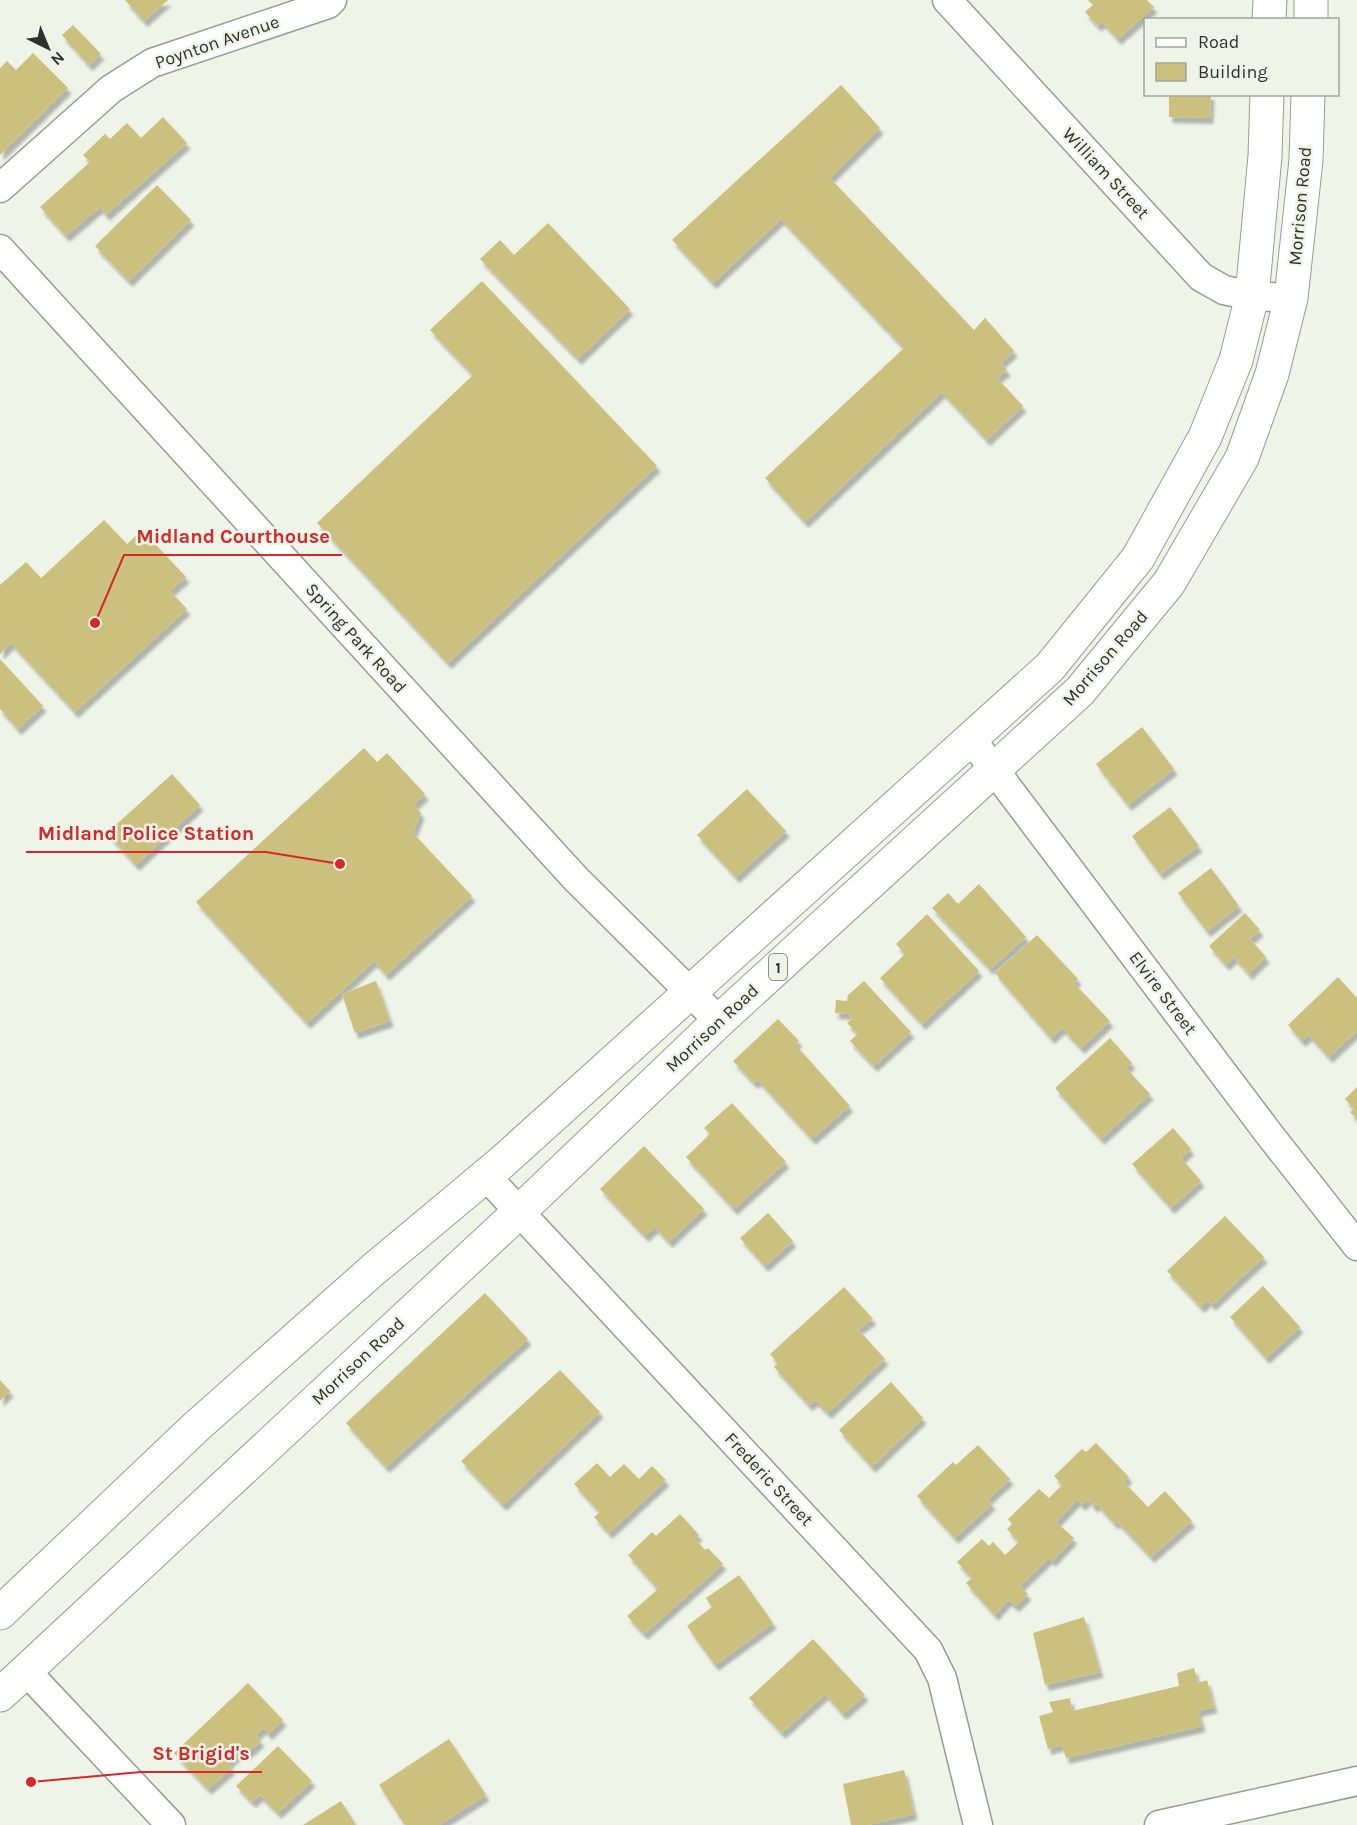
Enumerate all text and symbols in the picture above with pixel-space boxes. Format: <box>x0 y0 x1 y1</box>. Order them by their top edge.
street label: Poynton Avenue <box>152 10 282 74</box>
north arrow <box>18 18 78 78</box>
legend <box>1144 18 1339 96</box>
text: Road <box>1198 31 1239 53</box>
text: N <box>47 48 69 69</box>
text: Building <box>1198 61 1268 83</box>
street label: William Street <box>1058 123 1154 224</box>
street label: Morrison Road <box>1284 146 1316 266</box>
callout: Midland Courthouse <box>124 517 342 555</box>
text: Midland Courthouse <box>136 525 330 548</box>
street label: Spring Park Road <box>301 578 411 698</box>
street label: Morrison Road <box>1058 606 1152 710</box>
callout: Midland Police Station <box>26 814 266 852</box>
text: Midland Police Station <box>38 822 254 845</box>
street label: Elvire Street <box>1124 947 1202 1039</box>
road number: 1 <box>769 954 787 980</box>
street label: Morrison Road <box>661 979 763 1077</box>
street label: Morrison Road <box>307 1312 409 1410</box>
street label: Frederic Street <box>720 1428 818 1531</box>
callout: St Brigid's <box>141 1734 262 1772</box>
text: St Brigid's <box>152 1742 250 1765</box>

